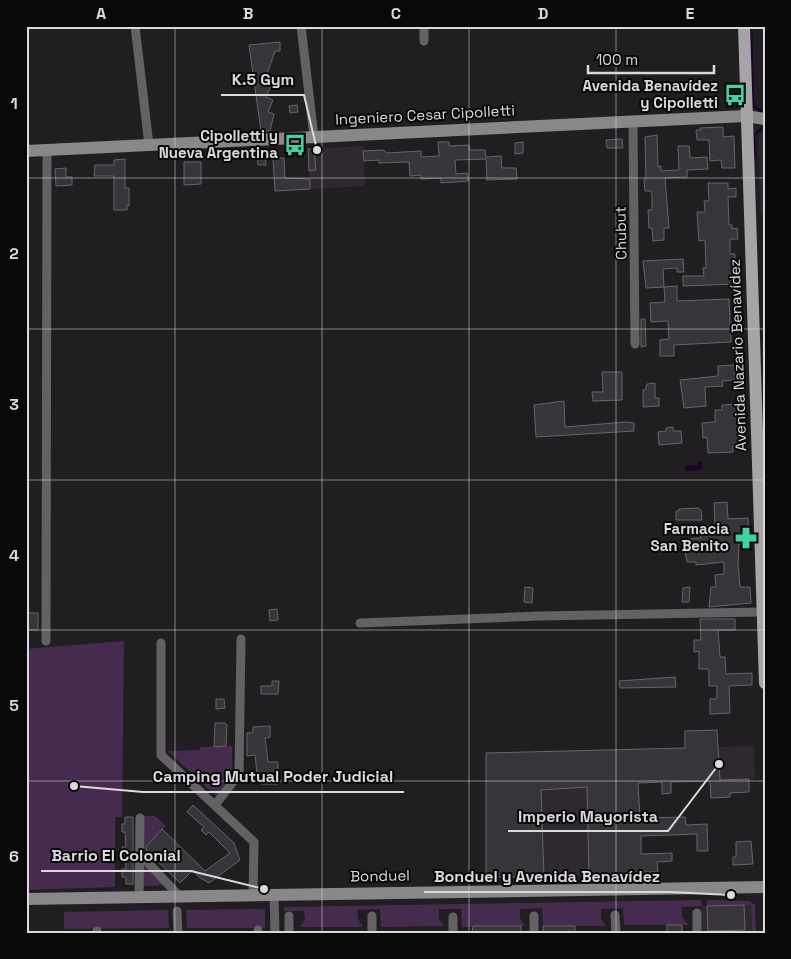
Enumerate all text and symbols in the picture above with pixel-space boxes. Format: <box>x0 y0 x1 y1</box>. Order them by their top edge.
text: A <box>96 3 106 24</box>
text: B <box>243 3 253 24</box>
text: C <box>391 3 401 24</box>
text: D <box>538 3 548 24</box>
text: E <box>686 3 695 24</box>
scale bar <box>588 42 715 74</box>
text: 100 m <box>596 50 638 69</box>
callout: K.5 Gym <box>221 64 304 95</box>
text: K.5 Gym <box>232 69 294 90</box>
place label: Avenida Benavídez y Cipolletti <box>583 76 718 112</box>
bus stop icon: Avenida Benavídez y Cipolletti <box>722 82 748 108</box>
text: 1 <box>10 93 18 114</box>
street label: Ingeniero Cesar Cipolletti <box>335 100 515 129</box>
place label: Cipolletti y Nueva Argentina <box>159 126 278 162</box>
bus stop icon: Cipolletti y Nueva Argentina <box>282 132 308 158</box>
street label: Chubut <box>611 206 630 260</box>
text: 2 <box>9 243 19 264</box>
street label: Avenida Nazario Benavídez <box>725 259 750 451</box>
text: 3 <box>9 394 19 415</box>
place label: Farmacia San Benito <box>651 519 729 555</box>
pharmacy icon: Farmacia San Benito <box>733 525 759 551</box>
text: 4 <box>9 545 19 566</box>
text: 5 <box>9 695 19 716</box>
callout: Camping Mutual Poder Judicial <box>143 761 404 792</box>
text: Camping Mutual Poder Judicial <box>153 766 393 787</box>
callout: Imperio Mayorista <box>508 800 668 831</box>
text: Imperio Mayorista <box>518 806 658 827</box>
callout: Barrio El Colonial <box>41 840 191 871</box>
text: Barrio El Colonial <box>51 845 181 866</box>
text: 6 <box>9 846 19 867</box>
callout: Bonduel y Avenida Benavídez <box>424 861 670 892</box>
street label: Bonduel <box>350 865 410 886</box>
text: Bonduel y Avenida Benavídez <box>434 866 660 887</box>

